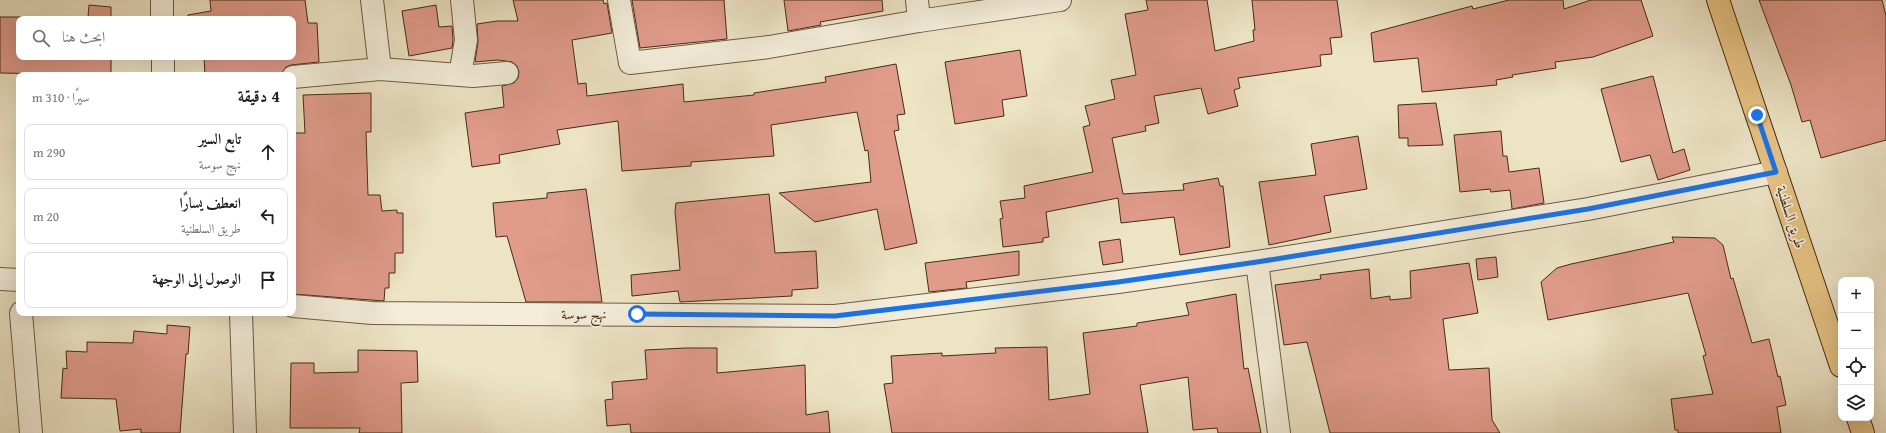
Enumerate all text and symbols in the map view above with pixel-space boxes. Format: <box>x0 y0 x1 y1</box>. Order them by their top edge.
search box <box>16 16 296 60</box>
text: ابحث هنا <box>62 26 105 47</box>
icon: search <box>30 27 52 49</box>
text: 4 دقيقة <box>238 83 280 108</box>
text: سيرًا · 310 m <box>32 88 90 107</box>
route end <box>1748 106 1766 124</box>
text: تابع السير <box>199 128 241 149</box>
icon: ahead <box>257 141 279 163</box>
text: 290 m <box>33 143 65 162</box>
text: نهج سوسة <box>199 155 241 174</box>
street label: طريق السلطنية <box>1771 183 1811 251</box>
text: انعطف يسارًا <box>179 192 241 213</box>
icon: left <box>257 205 279 227</box>
text: 20 m <box>33 207 59 226</box>
text: طريق السلطنية <box>181 219 241 238</box>
text: الوصول إلى الوجهة <box>152 268 241 289</box>
icon: arrive <box>257 269 279 291</box>
map controls <box>1838 277 1874 421</box>
button: + <box>1838 277 1874 313</box>
street label: نهج سوسة <box>561 304 607 327</box>
route start <box>628 305 646 323</box>
button: − <box>1838 313 1874 349</box>
button: locate <box>1838 349 1874 385</box>
button: layers <box>1838 385 1874 421</box>

